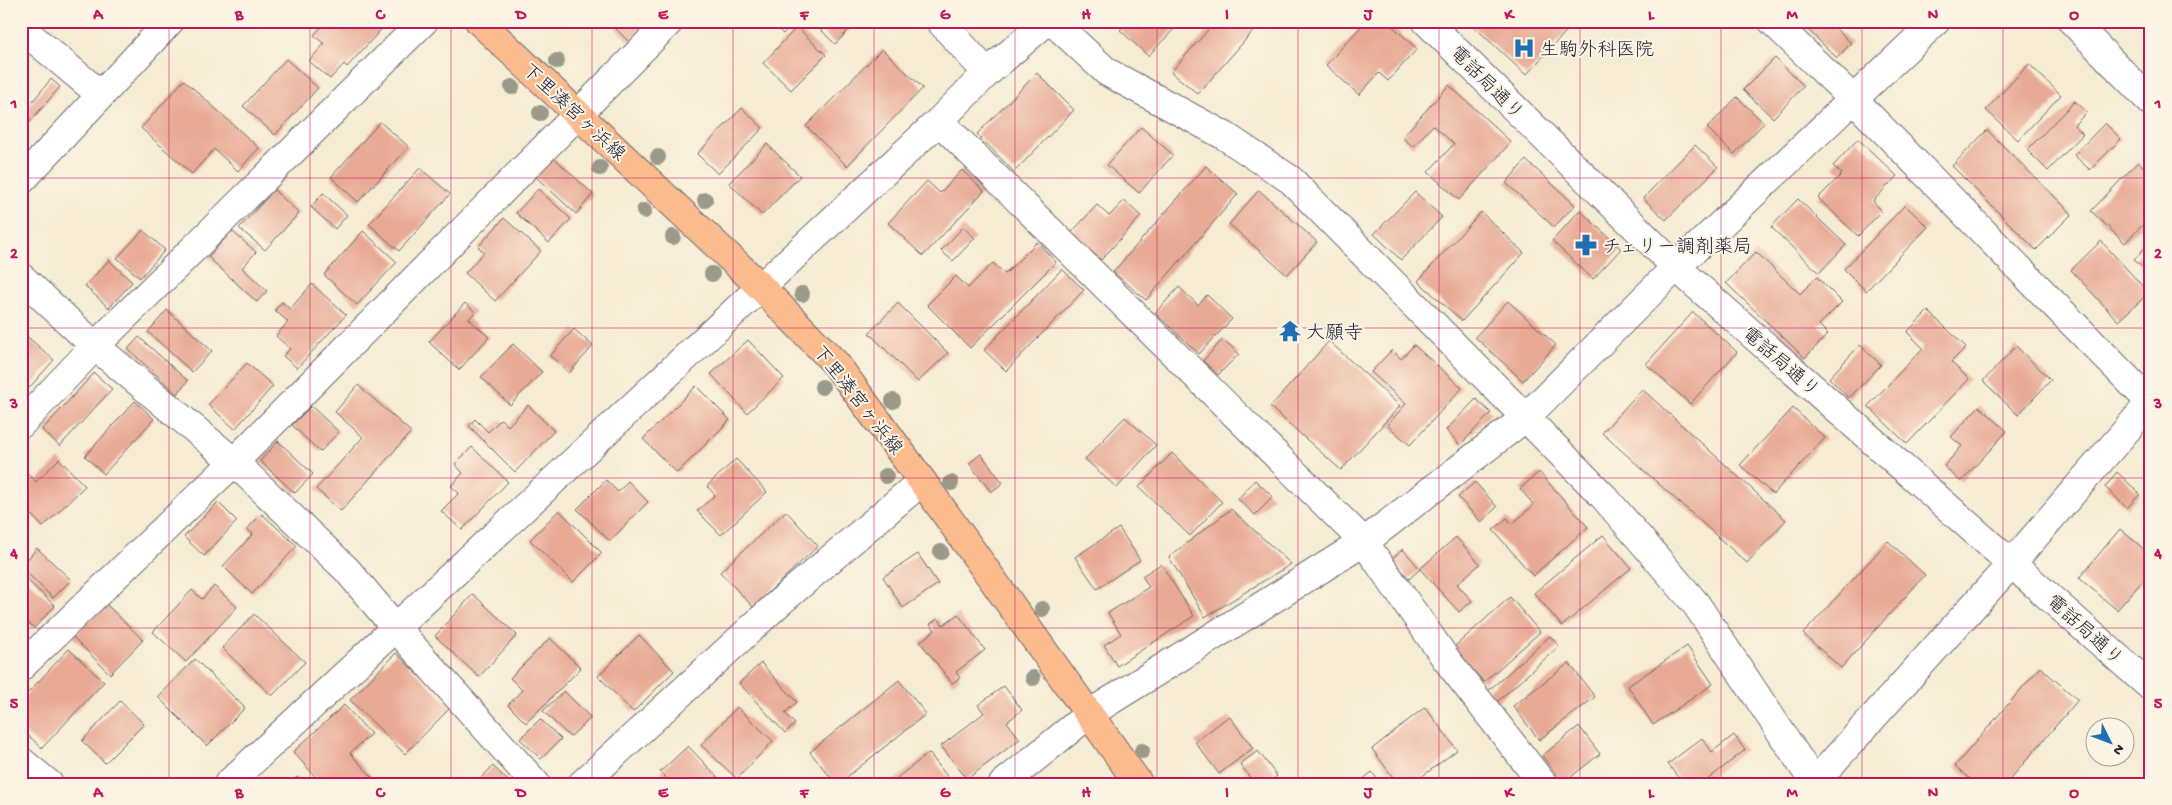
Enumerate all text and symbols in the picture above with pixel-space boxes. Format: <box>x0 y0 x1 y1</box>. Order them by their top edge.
text: A <box>92 7 104 26</box>
text: B <box>234 7 244 26</box>
text: C <box>375 7 386 26</box>
text: D <box>514 7 527 26</box>
text: E <box>658 7 669 26</box>
text: F <box>799 7 810 26</box>
text: G <box>940 7 951 26</box>
text: H <box>1081 7 1091 26</box>
text: I <box>1225 7 1229 26</box>
text: J <box>1363 7 1374 26</box>
text: K <box>1504 7 1516 26</box>
text: L <box>1648 7 1655 26</box>
text: M <box>1786 7 1798 26</box>
text: N <box>1928 7 1939 26</box>
text: O <box>2069 7 2079 26</box>
hospital icon: 生駒外科医院 <box>1511 35 1537 61</box>
place label: 生駒外科医院 <box>1540 39 1654 63</box>
street label: 電話局通り <box>1444 43 1527 126</box>
street label: 下里湊宮ヶ浜線 <box>516 59 630 167</box>
text: 1 <box>10 96 17 115</box>
text: 1 <box>2154 96 2161 115</box>
pharmacy icon: チェリー調剤薬局 <box>1573 232 1599 258</box>
place label: チェリー調剤薬局 <box>1602 236 1752 260</box>
text: 2 <box>10 246 18 265</box>
text: 2 <box>2154 246 2162 265</box>
temple icon: 大願寺 <box>1277 318 1303 344</box>
place label: 大願寺 <box>1306 322 1363 346</box>
street label: 電話局通り <box>1736 324 1823 403</box>
street label: 下里湊宮ヶ浜線 <box>806 341 907 461</box>
text: 3 <box>9 396 18 415</box>
text: 3 <box>2153 396 2162 415</box>
text: 4 <box>9 546 18 565</box>
text: 4 <box>2153 546 2162 565</box>
street label: 電話局通り <box>2041 591 2127 672</box>
text: 5 <box>10 696 19 715</box>
text: 5 <box>2154 696 2163 715</box>
north arrow <box>2084 718 2134 768</box>
text: N <box>2108 740 2127 758</box>
text: A <box>92 785 104 804</box>
text: B <box>234 785 244 804</box>
text: C <box>375 785 386 804</box>
text: D <box>514 785 527 804</box>
text: E <box>658 785 669 804</box>
text: F <box>799 785 810 804</box>
text: G <box>940 785 951 804</box>
text: H <box>1081 785 1091 804</box>
text: I <box>1225 785 1229 804</box>
text: J <box>1363 785 1374 804</box>
text: K <box>1504 785 1516 804</box>
text: L <box>1648 785 1655 804</box>
text: M <box>1786 785 1798 804</box>
text: N <box>1928 785 1939 804</box>
text: O <box>2069 785 2079 804</box>

